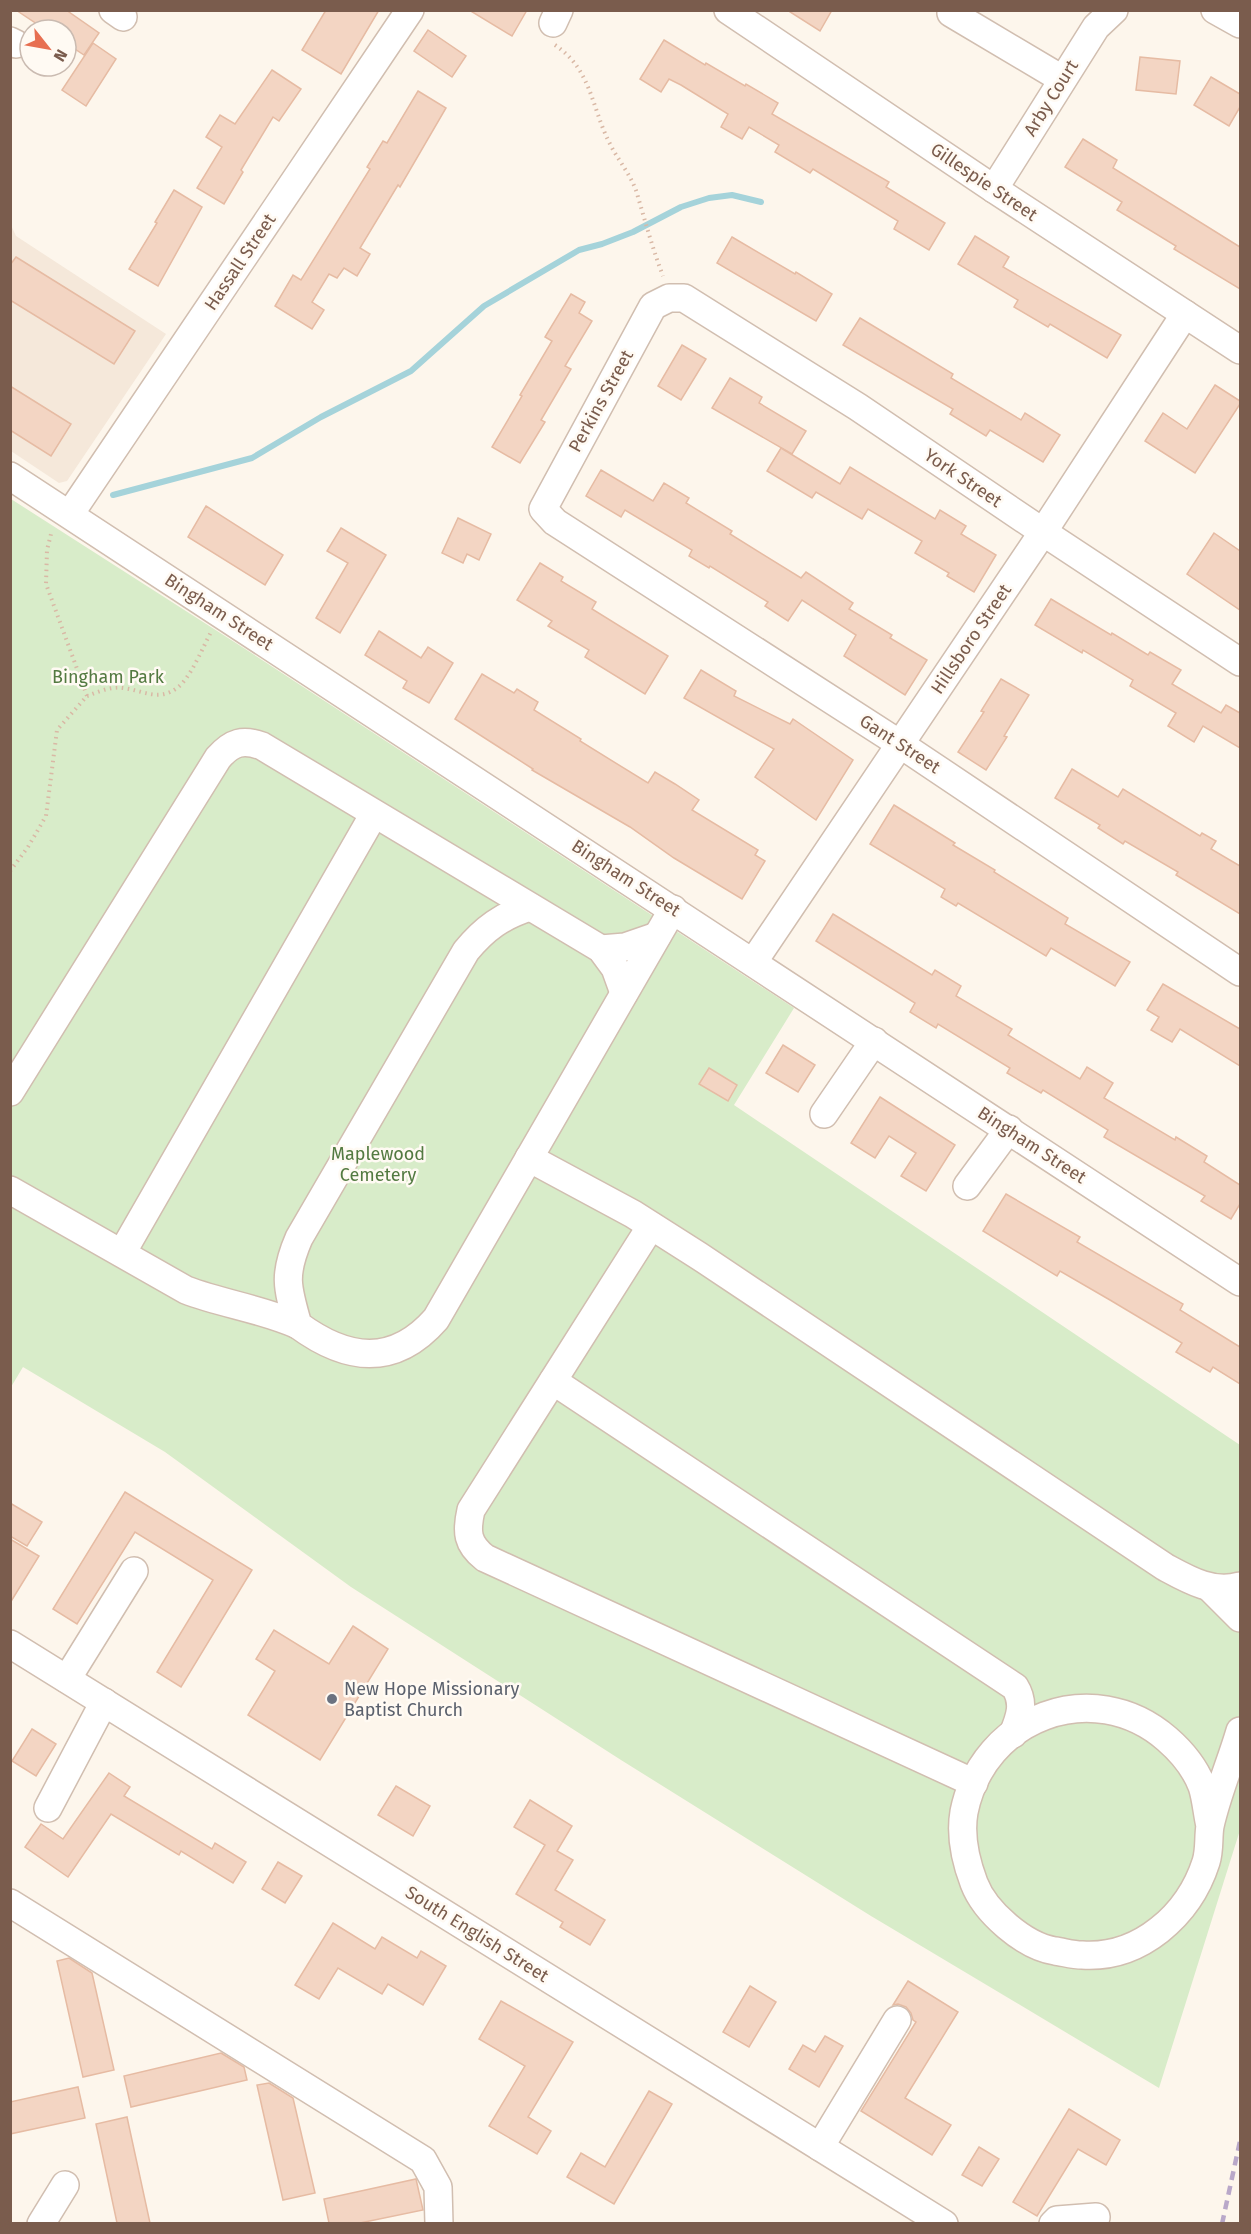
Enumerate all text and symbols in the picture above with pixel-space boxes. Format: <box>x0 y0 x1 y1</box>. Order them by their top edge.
north arrow <box>18 18 78 78</box>
text: N <box>50 46 71 65</box>
street label: Arby Court <box>1019 55 1083 140</box>
street label: Gillespie Street <box>926 138 1042 226</box>
street label: Hassall Street <box>200 209 281 315</box>
street label: Perkins Street <box>564 346 638 456</box>
street label: York Street <box>920 444 1007 512</box>
street label: Bingham Street <box>160 569 278 656</box>
street label: Hillsboro Street <box>926 579 1016 698</box>
park label: Bingham Park <box>52 666 165 688</box>
street label: Gant Street <box>856 710 945 778</box>
street label: Bingham Street <box>567 835 685 922</box>
street label: Bingham Street <box>973 1102 1091 1189</box>
park label: Maplewood Cemetery <box>331 1143 425 1186</box>
place label: New Hope Missionary Baptist Church <box>344 1678 519 1721</box>
marker: New Hope Missionary Baptist Church <box>325 1692 339 1706</box>
street label: South English Street <box>401 1881 553 1987</box>

